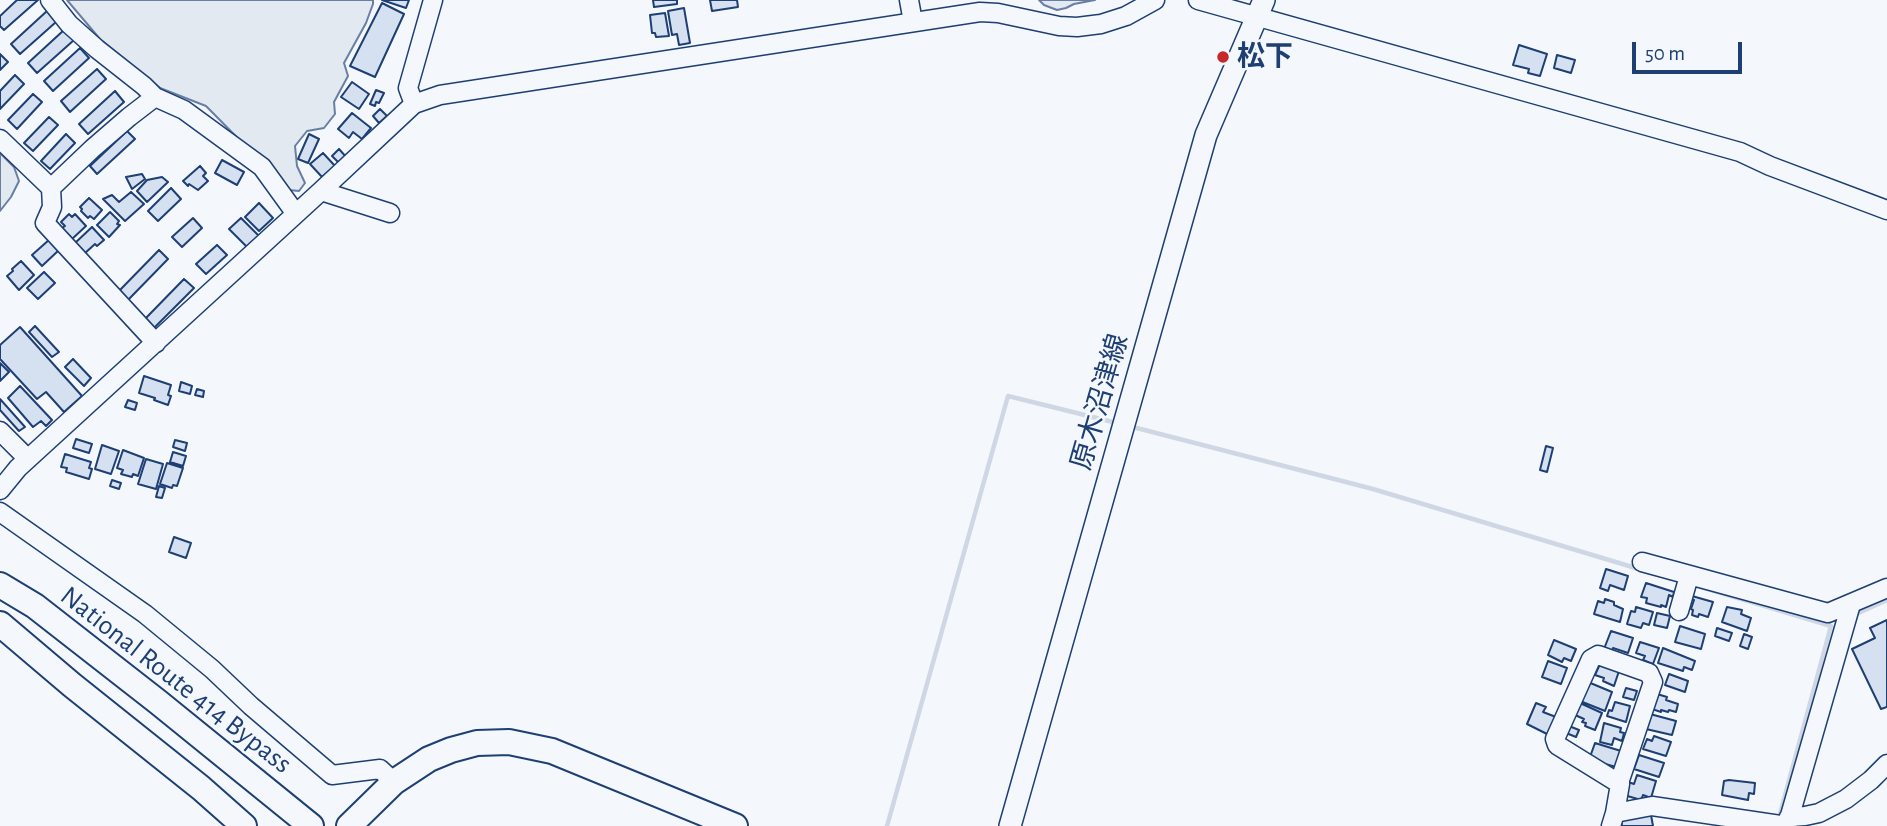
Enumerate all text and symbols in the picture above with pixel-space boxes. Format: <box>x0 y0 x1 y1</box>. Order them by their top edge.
scale bar <box>1635 28 1745 72</box>
place label: 松下 <box>1237 40 1293 74</box>
text: 50 m <box>1645 43 1685 64</box>
marker: 松下 <box>1215 49 1231 65</box>
street label: 原木沼津線 <box>1065 330 1135 474</box>
street label: National Route 414 Bypass <box>54 579 298 781</box>

